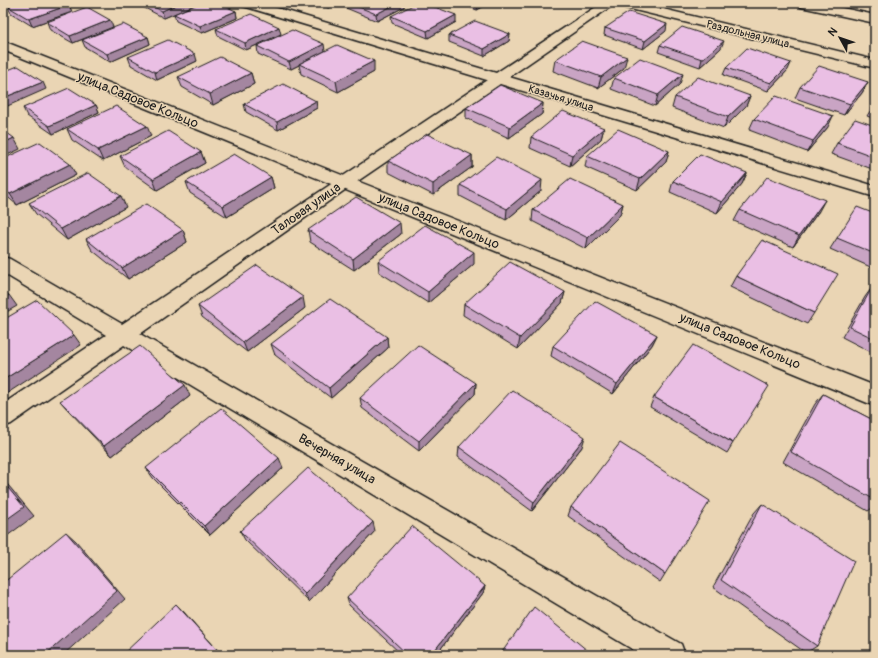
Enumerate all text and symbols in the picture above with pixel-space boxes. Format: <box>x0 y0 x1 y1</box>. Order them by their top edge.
street label: Раздольная улица <box>705 17 791 51</box>
north arrow <box>820 18 860 58</box>
text: N <box>825 24 840 39</box>
street label: улица Садовое Кольцо <box>74 68 201 132</box>
street label: Казачья улица <box>527 82 595 114</box>
street label: Таловая улица <box>268 179 344 239</box>
street label: улица Садовое Кольцо <box>375 189 502 253</box>
street label: улица Садовое Кольцо <box>676 309 803 373</box>
street label: Вечерняя улица <box>295 430 379 488</box>

